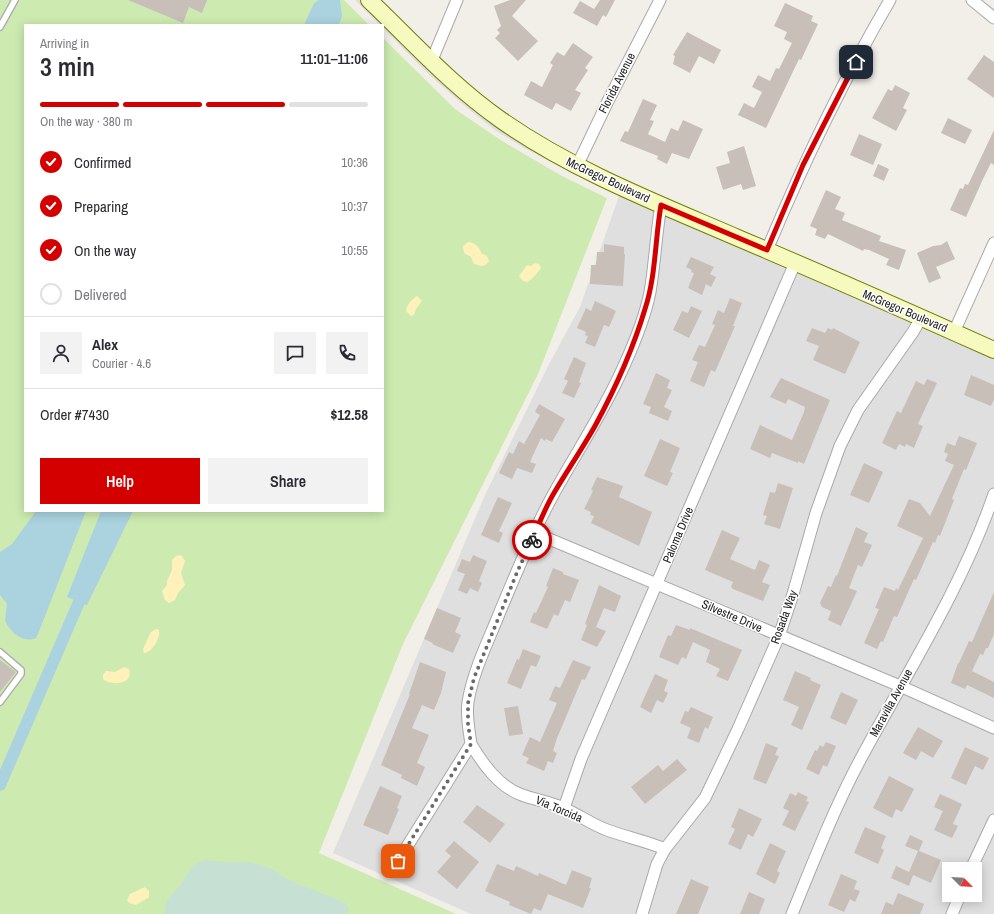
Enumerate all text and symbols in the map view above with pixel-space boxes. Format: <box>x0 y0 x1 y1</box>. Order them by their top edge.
text: Arriving in <box>40 35 89 52</box>
pin <box>839 45 873 79</box>
text: 11:01–11:06 <box>300 48 368 69</box>
text: 3 min <box>40 49 95 84</box>
street label: Florida Avenue <box>595 50 639 116</box>
icon: home <box>845 51 867 73</box>
text: On the way · 380 m <box>40 113 132 130</box>
icon: check <box>40 151 62 173</box>
text: Confirmed <box>74 152 131 173</box>
text: 10:36 <box>341 154 368 171</box>
street label: McGregor Boulevard <box>563 154 653 206</box>
icon: check <box>40 195 62 217</box>
text: Preparing <box>74 196 128 217</box>
text: 10:37 <box>341 198 368 215</box>
icon: check <box>40 239 62 261</box>
text: On the way <box>74 240 136 261</box>
text: 10:55 <box>341 242 368 259</box>
text: Delivered <box>74 284 127 305</box>
street label: McGregor Boulevard <box>860 286 950 336</box>
button: person <box>40 332 82 374</box>
button: chat <box>274 332 316 374</box>
button: phone <box>326 332 368 374</box>
text: Alex <box>92 334 118 355</box>
text: Courier · 4.6 <box>92 355 151 372</box>
text: Order #7430 <box>40 404 109 425</box>
text: $12.58 <box>330 404 368 425</box>
button: Help <box>40 458 200 504</box>
button: Share <box>208 458 368 504</box>
street label: Paloma Drive <box>659 504 697 566</box>
courier <box>512 520 552 560</box>
icon: bike <box>521 529 543 551</box>
street label: Rosada Way <box>767 588 801 646</box>
street label: Silvestre Drive <box>699 596 765 636</box>
street label: Maravilla Avenue <box>866 666 916 740</box>
street label: Via Torcida <box>533 792 585 826</box>
pin <box>381 844 415 878</box>
icon: bag <box>387 850 409 872</box>
north arrow <box>942 862 982 902</box>
map controls <box>942 862 982 902</box>

